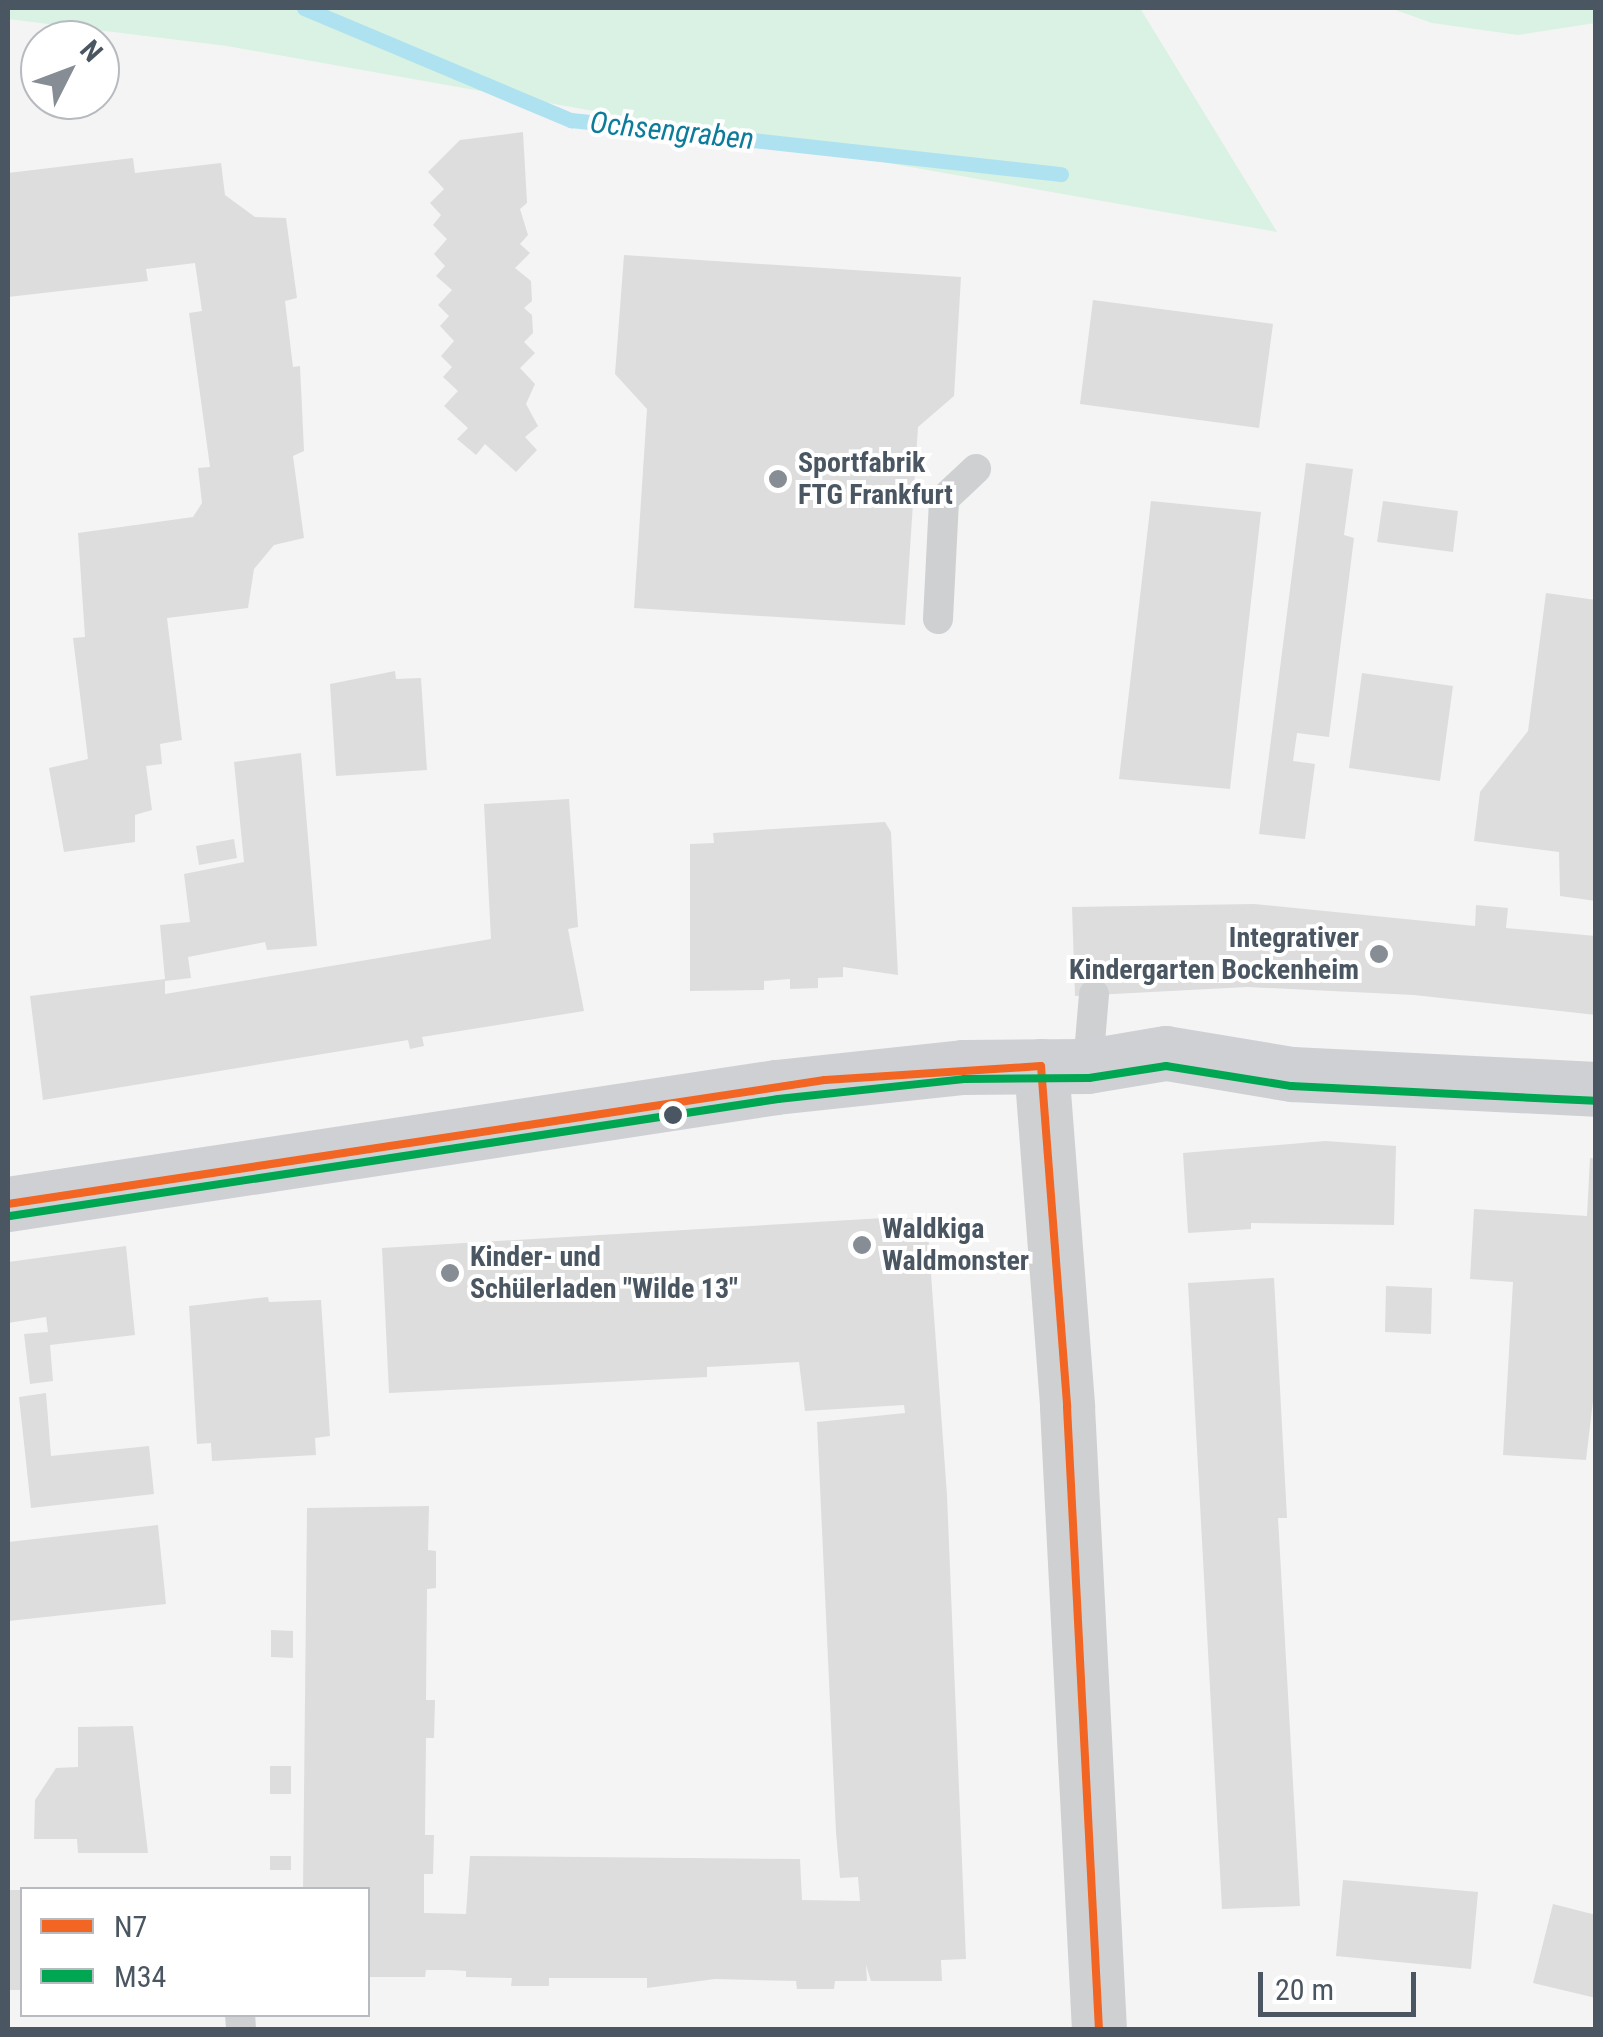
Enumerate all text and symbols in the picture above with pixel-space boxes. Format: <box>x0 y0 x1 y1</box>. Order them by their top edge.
north arrow <box>20 20 120 120</box>
text: N <box>73 34 109 68</box>
water label: Ochsengraben <box>588 104 756 158</box>
place label: Sportfabrik FTG Frankfurt <box>798 446 953 512</box>
marker: Sportfabrik FTG Frankfurt <box>767 468 789 490</box>
place label: Integrativer Kindergarten Bockenheim <box>1069 921 1359 987</box>
marker: Integrativer Kindergarten Bockenheim <box>1368 943 1390 965</box>
unlabelled marker <box>663 1105 683 1125</box>
place label: Waldkiga Waldmonster <box>882 1212 1029 1278</box>
marker: Waldkiga Waldmonster <box>851 1234 873 1256</box>
place label: Kinder- und Schülerladen "Wilde 13" <box>470 1240 738 1306</box>
marker: Kinder- und Schülerladen "Wilde 13" <box>439 1262 461 1284</box>
legend <box>20 1887 370 2017</box>
text: N7 <box>114 1909 147 1944</box>
scale bar <box>1263 1952 1420 2014</box>
text: M34 <box>114 1959 166 1994</box>
text: 20 m <box>1275 1972 1334 2007</box>

